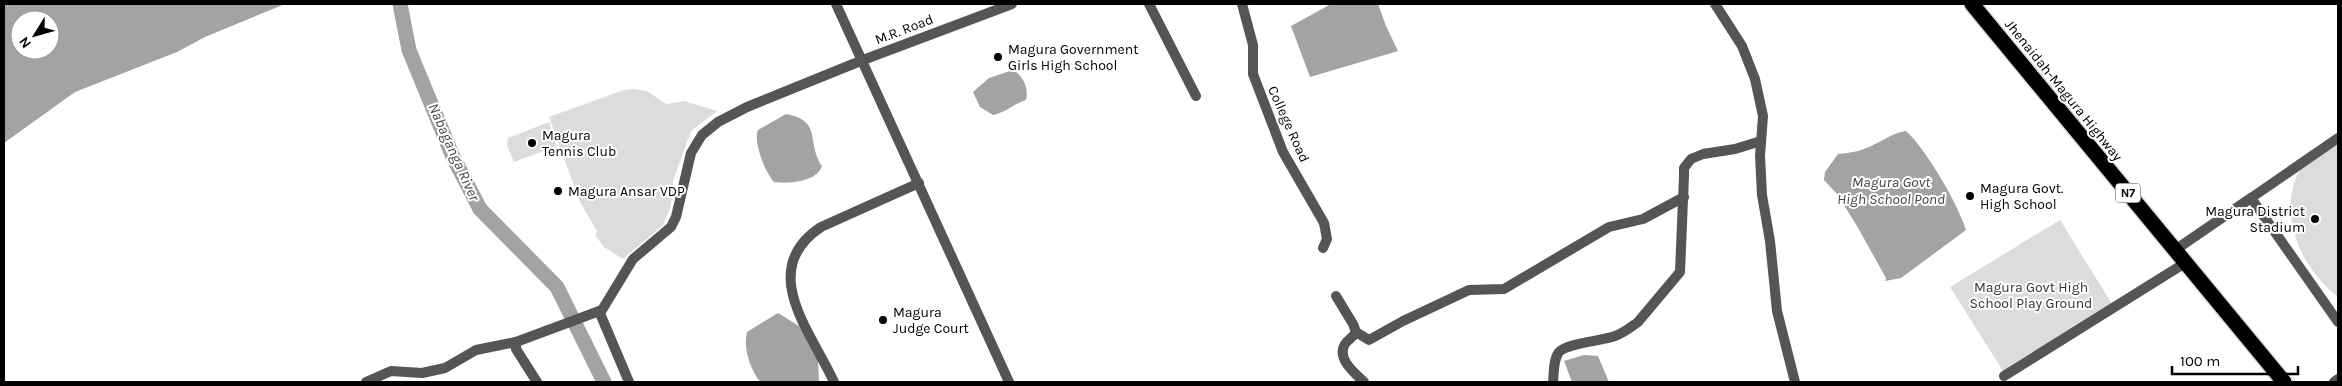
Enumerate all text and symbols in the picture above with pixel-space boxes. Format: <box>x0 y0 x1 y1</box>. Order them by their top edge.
north arrow <box>10 10 60 60</box>
street label: M.R. Road <box>873 11 936 48</box>
street label: Jhenaidah-Magura Highway <box>2001 16 2126 165</box>
text: N <box>15 33 35 52</box>
place label: Magura Government Girls High School <box>1008 41 1138 74</box>
marker: Magura Government Girls High School <box>992 51 1004 63</box>
street label: College Road <box>1264 83 1313 165</box>
water label: Nabaganga River <box>424 100 484 204</box>
place label: Magura Tennis Club <box>542 127 616 160</box>
marker: Magura Tennis Club <box>526 137 538 149</box>
water label: Magura Govt High School Pond <box>1837 173 1945 208</box>
place label: Magura Govt. High School <box>1980 180 2064 213</box>
place label: Magura Ansar VDP <box>568 183 685 200</box>
road number: N7 <box>2116 184 2140 202</box>
marker: Magura Ansar VDP <box>552 185 564 197</box>
marker: Magura Govt. High School <box>1964 190 1976 202</box>
place label: Magura District Stadium <box>2205 203 2305 236</box>
marker: Magura District Stadium <box>2309 213 2321 225</box>
park label: Magura Govt High School Play Ground <box>1970 279 2092 312</box>
place label: Magura Judge Court <box>893 304 969 337</box>
marker: Magura Judge Court <box>877 314 889 326</box>
scale bar <box>2172 344 2298 376</box>
text: 100 m <box>2180 352 2220 370</box>

